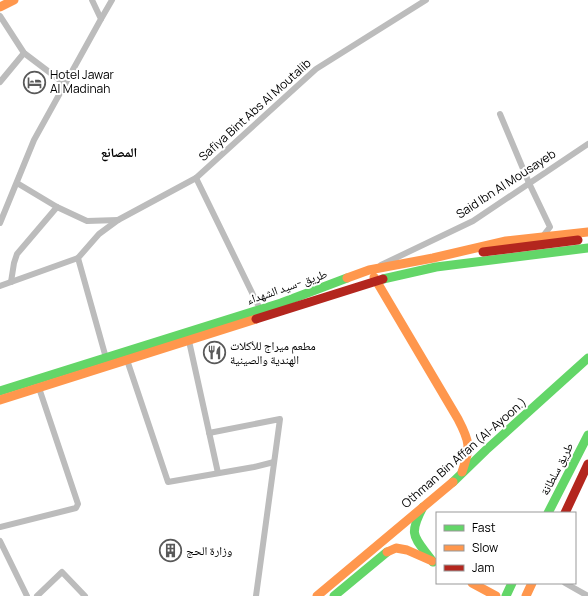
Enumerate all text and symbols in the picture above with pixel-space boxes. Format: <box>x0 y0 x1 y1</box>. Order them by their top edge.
street label: Safiya Bint Abs Al Moutalib <box>195 55 314 165</box>
place label: Hotel Jawar Al Madinah <box>50 66 115 97</box>
hotel icon: Hotel Jawar Al Madinah <box>21 69 47 95</box>
district label: المصانع <box>101 143 137 162</box>
street label: Said Ibn Al Mousayeb <box>453 145 559 222</box>
street label: طريق -سيد الشهداء <box>244 265 329 308</box>
place label: مطعم ميراج للأكلات الهندية والصينية <box>230 337 316 368</box>
restaurant icon: مطعم ميراج للأكلات الهندية والصينية <box>202 340 228 366</box>
street label: Othman Bin Affan (Al-Ayoon.) <box>397 393 530 512</box>
street label: طريق سلطانة <box>536 439 577 498</box>
legend <box>436 512 576 584</box>
text: Fast <box>472 519 496 536</box>
building icon: وزارة الحج <box>158 538 184 564</box>
text: Slow <box>472 539 498 556</box>
place label: وزارة الحج <box>186 542 232 559</box>
text: Jam <box>472 559 494 576</box>

